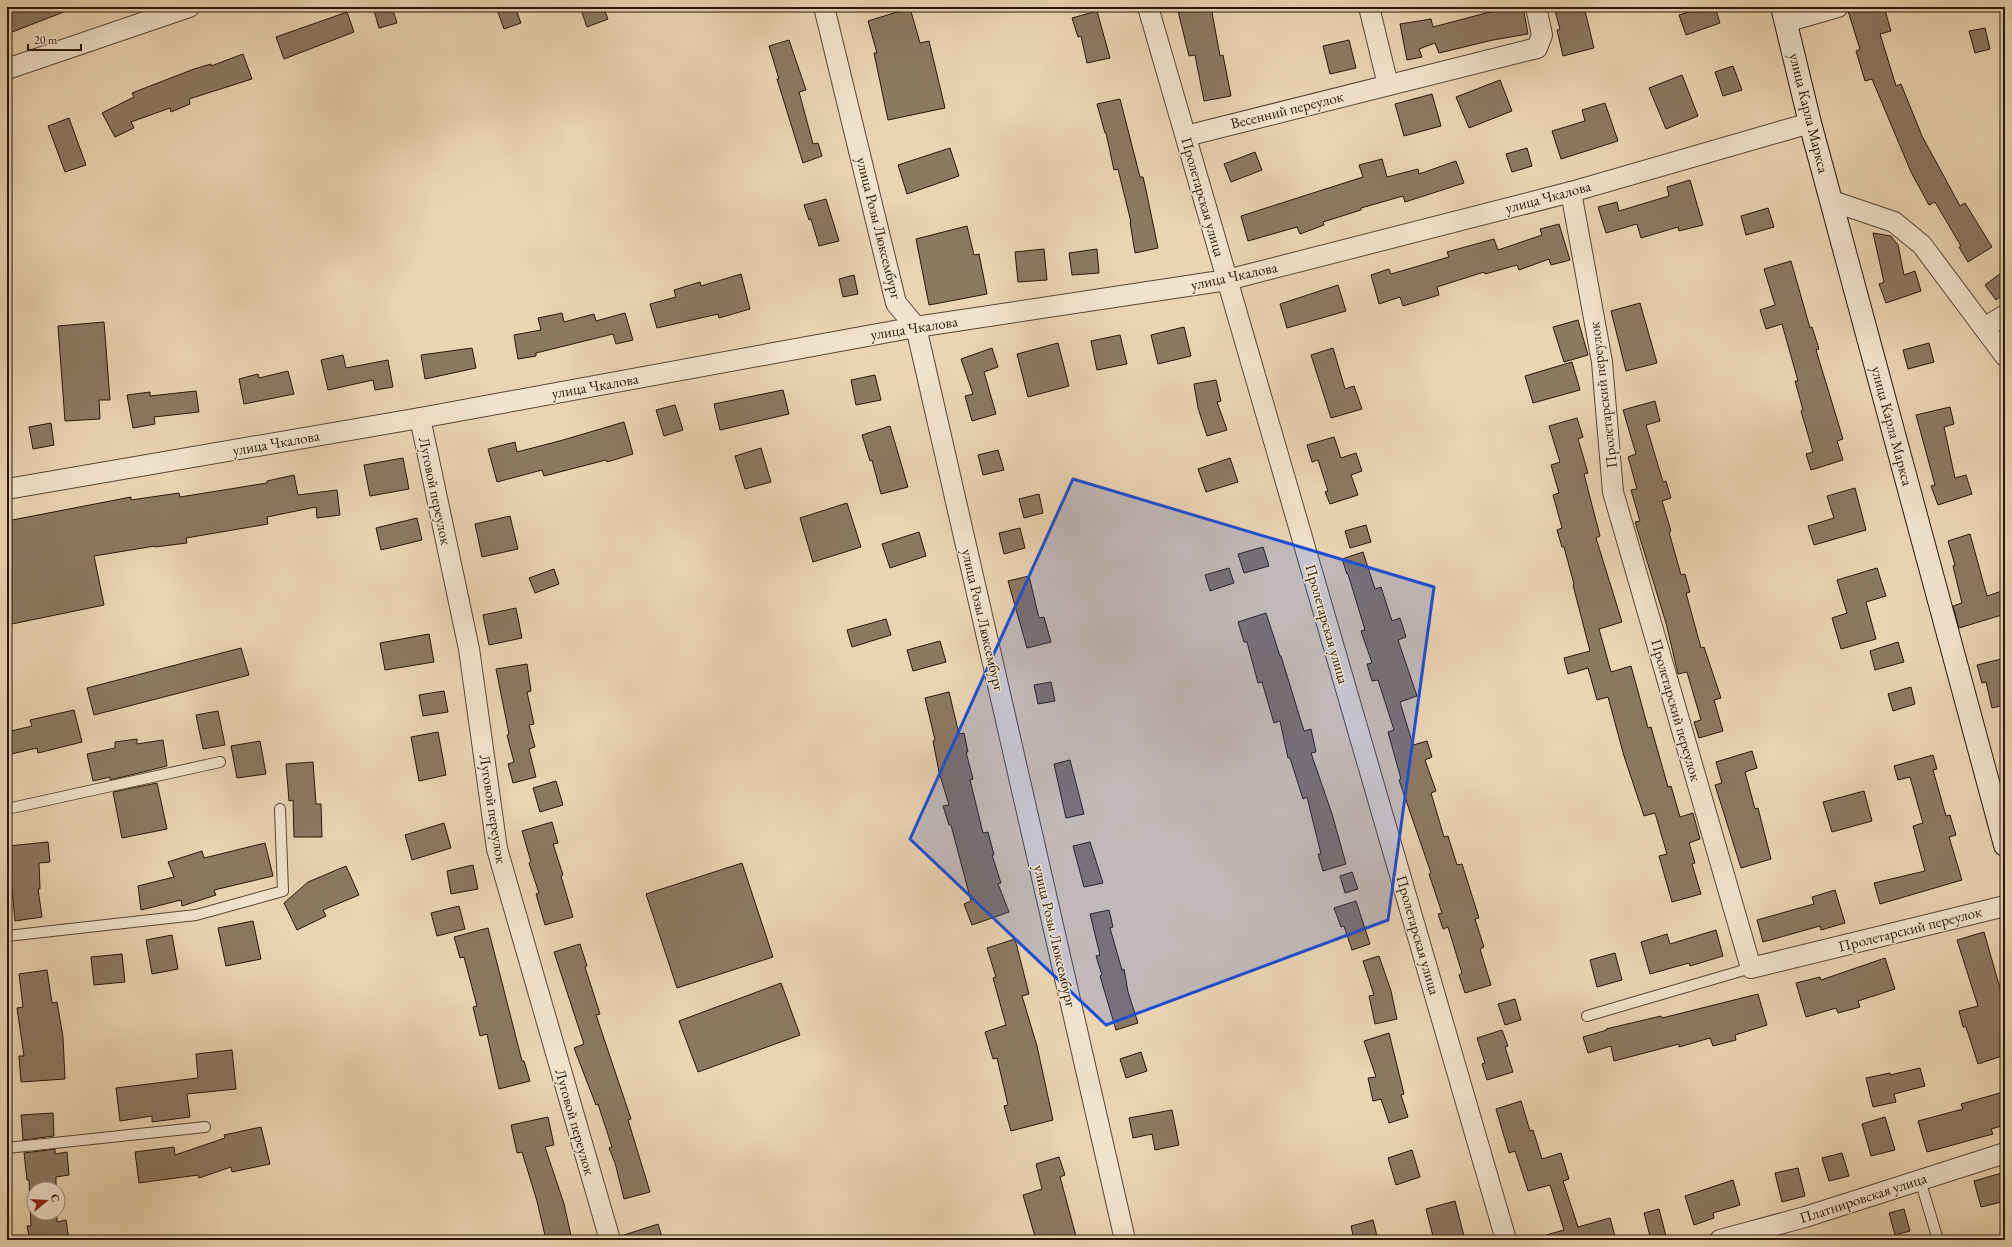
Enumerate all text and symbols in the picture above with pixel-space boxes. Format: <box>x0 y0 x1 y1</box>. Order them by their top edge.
scale bar <box>28 26 81 52</box>
text: 20 m <box>34 32 58 48</box>
street label: улица Карла Маркса <box>1785 51 1834 175</box>
street label: Весенний переулок <box>1228 86 1345 133</box>
street label: Пролетарская улица <box>1177 135 1230 259</box>
street label: улица Розы Люксембург <box>853 155 906 301</box>
street label: улица Чкалова <box>1503 176 1593 217</box>
street label: улица Чкалова <box>1189 257 1279 294</box>
street label: улица Чкалова <box>869 311 959 344</box>
street label: Пролетарский переулок <box>1584 321 1621 469</box>
street label: улица Карла Маркса <box>1867 364 1918 488</box>
street label: улица Чкалова <box>550 369 640 403</box>
street label: улица Чкалова <box>231 426 321 460</box>
street label: Луговой переулок <box>415 435 456 547</box>
street label: улица Розы Люксембург <box>958 547 1009 694</box>
street label: Пролетарская улица <box>1301 562 1354 686</box>
street label: Пролетарский переулок <box>1647 637 1706 783</box>
street label: Луговой переулок <box>476 753 511 865</box>
street label: улица Розы Люксембург <box>1030 863 1081 1010</box>
street label: Пролетарская улица <box>1392 873 1445 997</box>
street label: Пролетарский переулок <box>1836 901 1984 956</box>
street label: Луговой переулок <box>551 1067 600 1177</box>
street label: Платнировская улица <box>1797 1168 1929 1227</box>
north arrow <box>26 1181 66 1221</box>
text: С <box>48 1192 63 1204</box>

